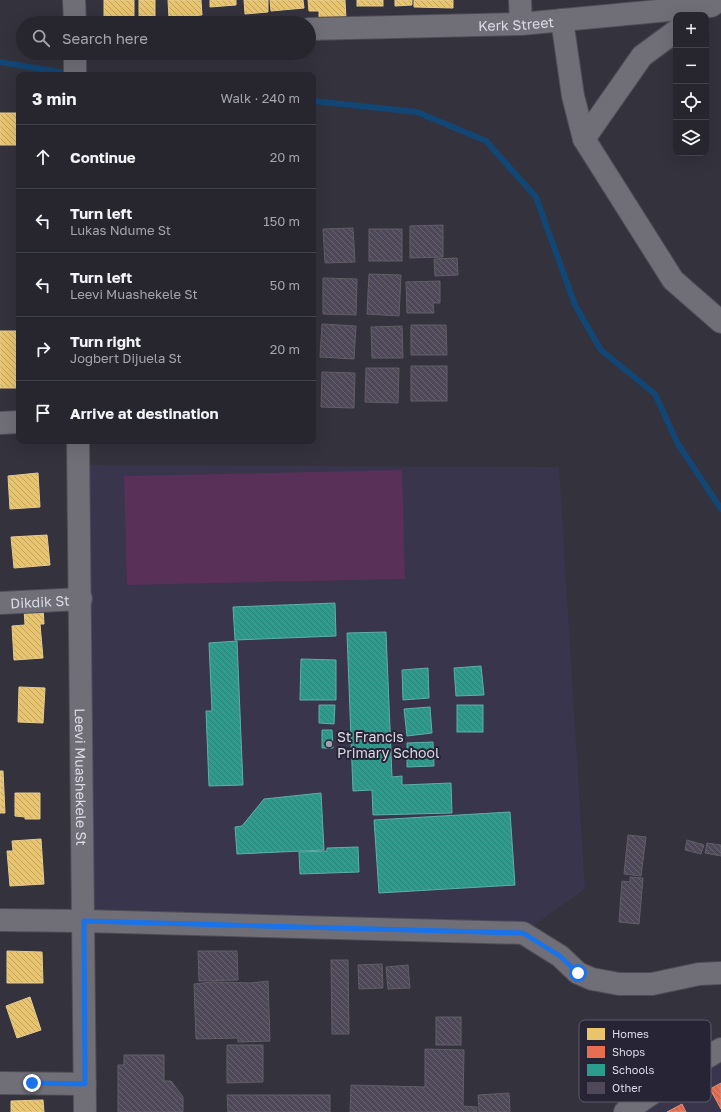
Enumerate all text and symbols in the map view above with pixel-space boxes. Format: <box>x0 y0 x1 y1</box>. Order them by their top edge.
street label: Kerk Street <box>478 12 555 34</box>
map controls <box>673 12 709 156</box>
button: + <box>673 12 709 48</box>
search box <box>16 16 316 60</box>
icon: search <box>30 27 52 49</box>
text: Search here <box>62 29 148 47</box>
button: − <box>673 48 709 84</box>
button: locate <box>673 84 709 120</box>
text: 3 min <box>32 88 76 109</box>
text: Walk · 240 m <box>221 90 300 106</box>
button: layers <box>673 120 709 156</box>
icon: ahead <box>32 146 54 168</box>
text: Continue <box>70 148 136 166</box>
text: 20 m <box>270 149 300 165</box>
text: Turn left <box>70 204 132 222</box>
icon: left <box>32 210 54 232</box>
text: 150 m <box>263 213 300 229</box>
text: Lukas Ndume St <box>70 222 171 238</box>
text: Turn left <box>70 268 132 286</box>
icon: left <box>32 274 54 296</box>
text: 50 m <box>270 277 300 293</box>
text: Leevi Muashekele St <box>70 286 198 302</box>
text: Turn right <box>70 332 141 350</box>
icon: right <box>32 338 54 360</box>
text: 20 m <box>270 341 300 357</box>
text: Jogbert Dijuela St <box>70 350 182 366</box>
icon: arrive <box>32 402 54 424</box>
text: Arrive at destination <box>70 404 219 422</box>
street label: Dikdik St <box>10 591 70 611</box>
street label: Leevi Muashekele St <box>72 708 91 846</box>
place label: St Francis Primary School <box>337 728 439 761</box>
marker: St Francis Primary School <box>324 739 334 749</box>
route start <box>569 964 587 982</box>
legend <box>579 1020 711 1102</box>
text: Homes <box>612 1027 649 1040</box>
text: Shops <box>612 1045 645 1058</box>
text: Schools <box>612 1063 655 1076</box>
route end <box>23 1074 41 1092</box>
text: Other <box>612 1081 643 1094</box>

